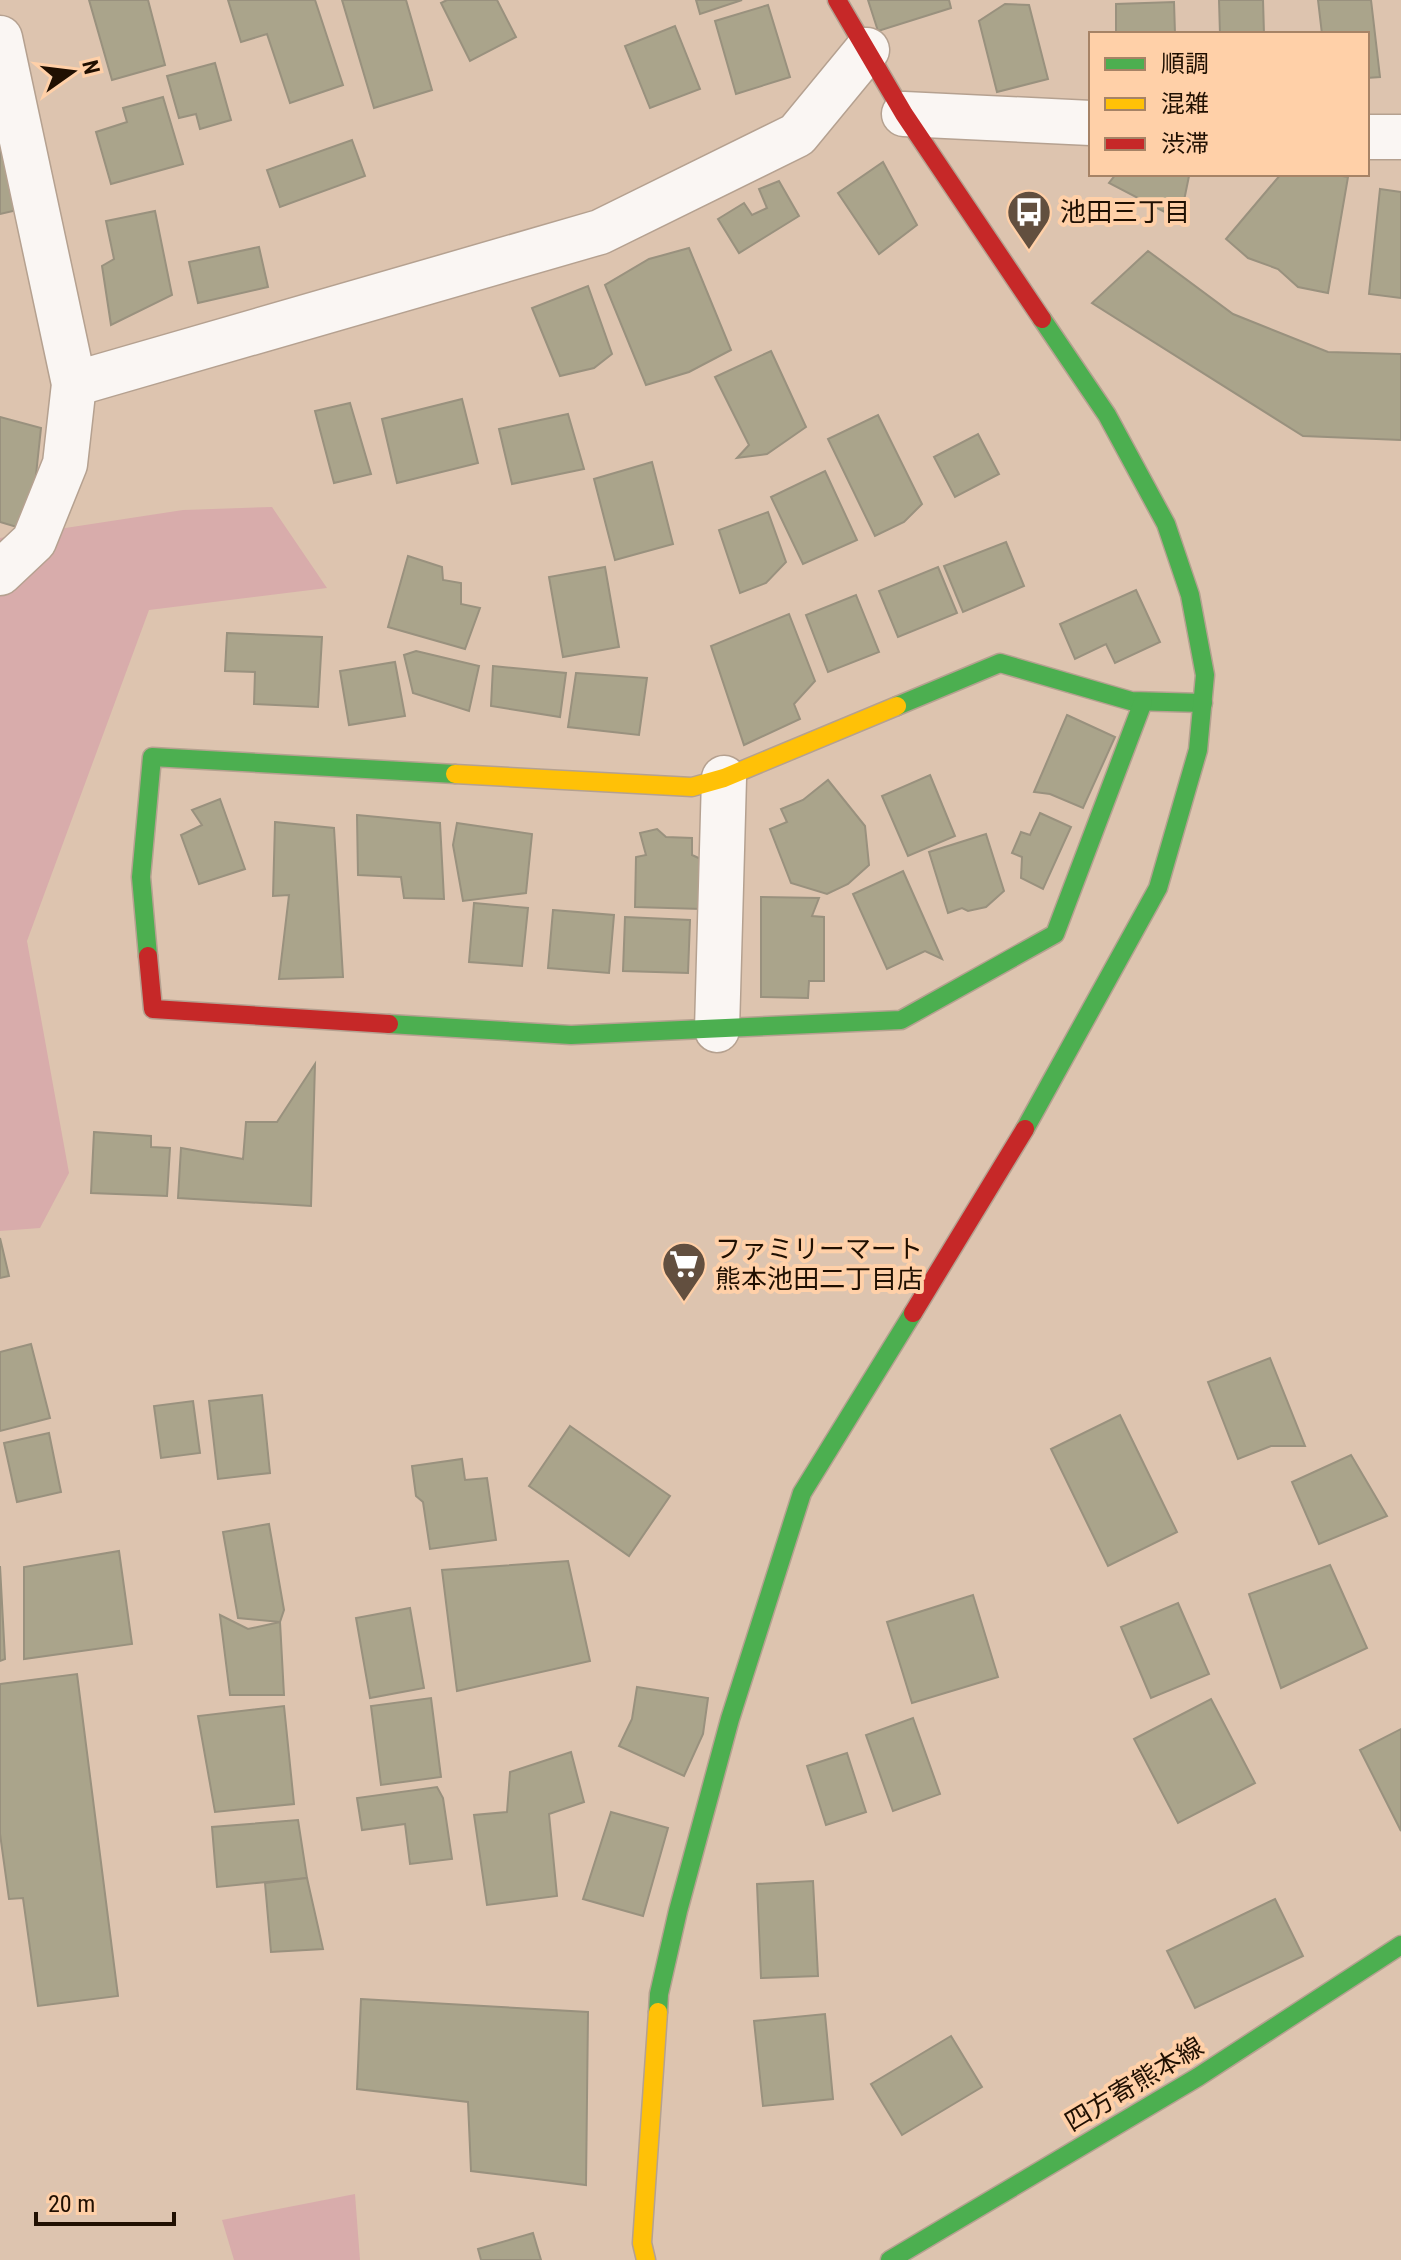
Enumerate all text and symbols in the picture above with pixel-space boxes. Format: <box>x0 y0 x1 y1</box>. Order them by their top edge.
north arrow <box>32 32 112 112</box>
legend <box>1089 32 1369 176</box>
text: 順調 <box>1161 50 1209 78</box>
text: N <box>77 58 105 77</box>
text: 混雑 <box>1161 90 1209 118</box>
text: 渋滞 <box>1161 130 1209 158</box>
bus stop icon: 池田三丁目 <box>1005 188 1053 251</box>
place label: 池田三丁目 <box>1060 197 1190 227</box>
place label: ファミリーマート 熊本池田二丁目店 <box>715 1234 923 1294</box>
supermarket icon: ファミリーマート 熊本池田二丁目店 <box>660 1240 708 1303</box>
street label: 四方寄熊本線 <box>1059 2031 1209 2137</box>
scale bar <box>36 2176 174 2226</box>
text: 20 m <box>48 2190 95 2218</box>

